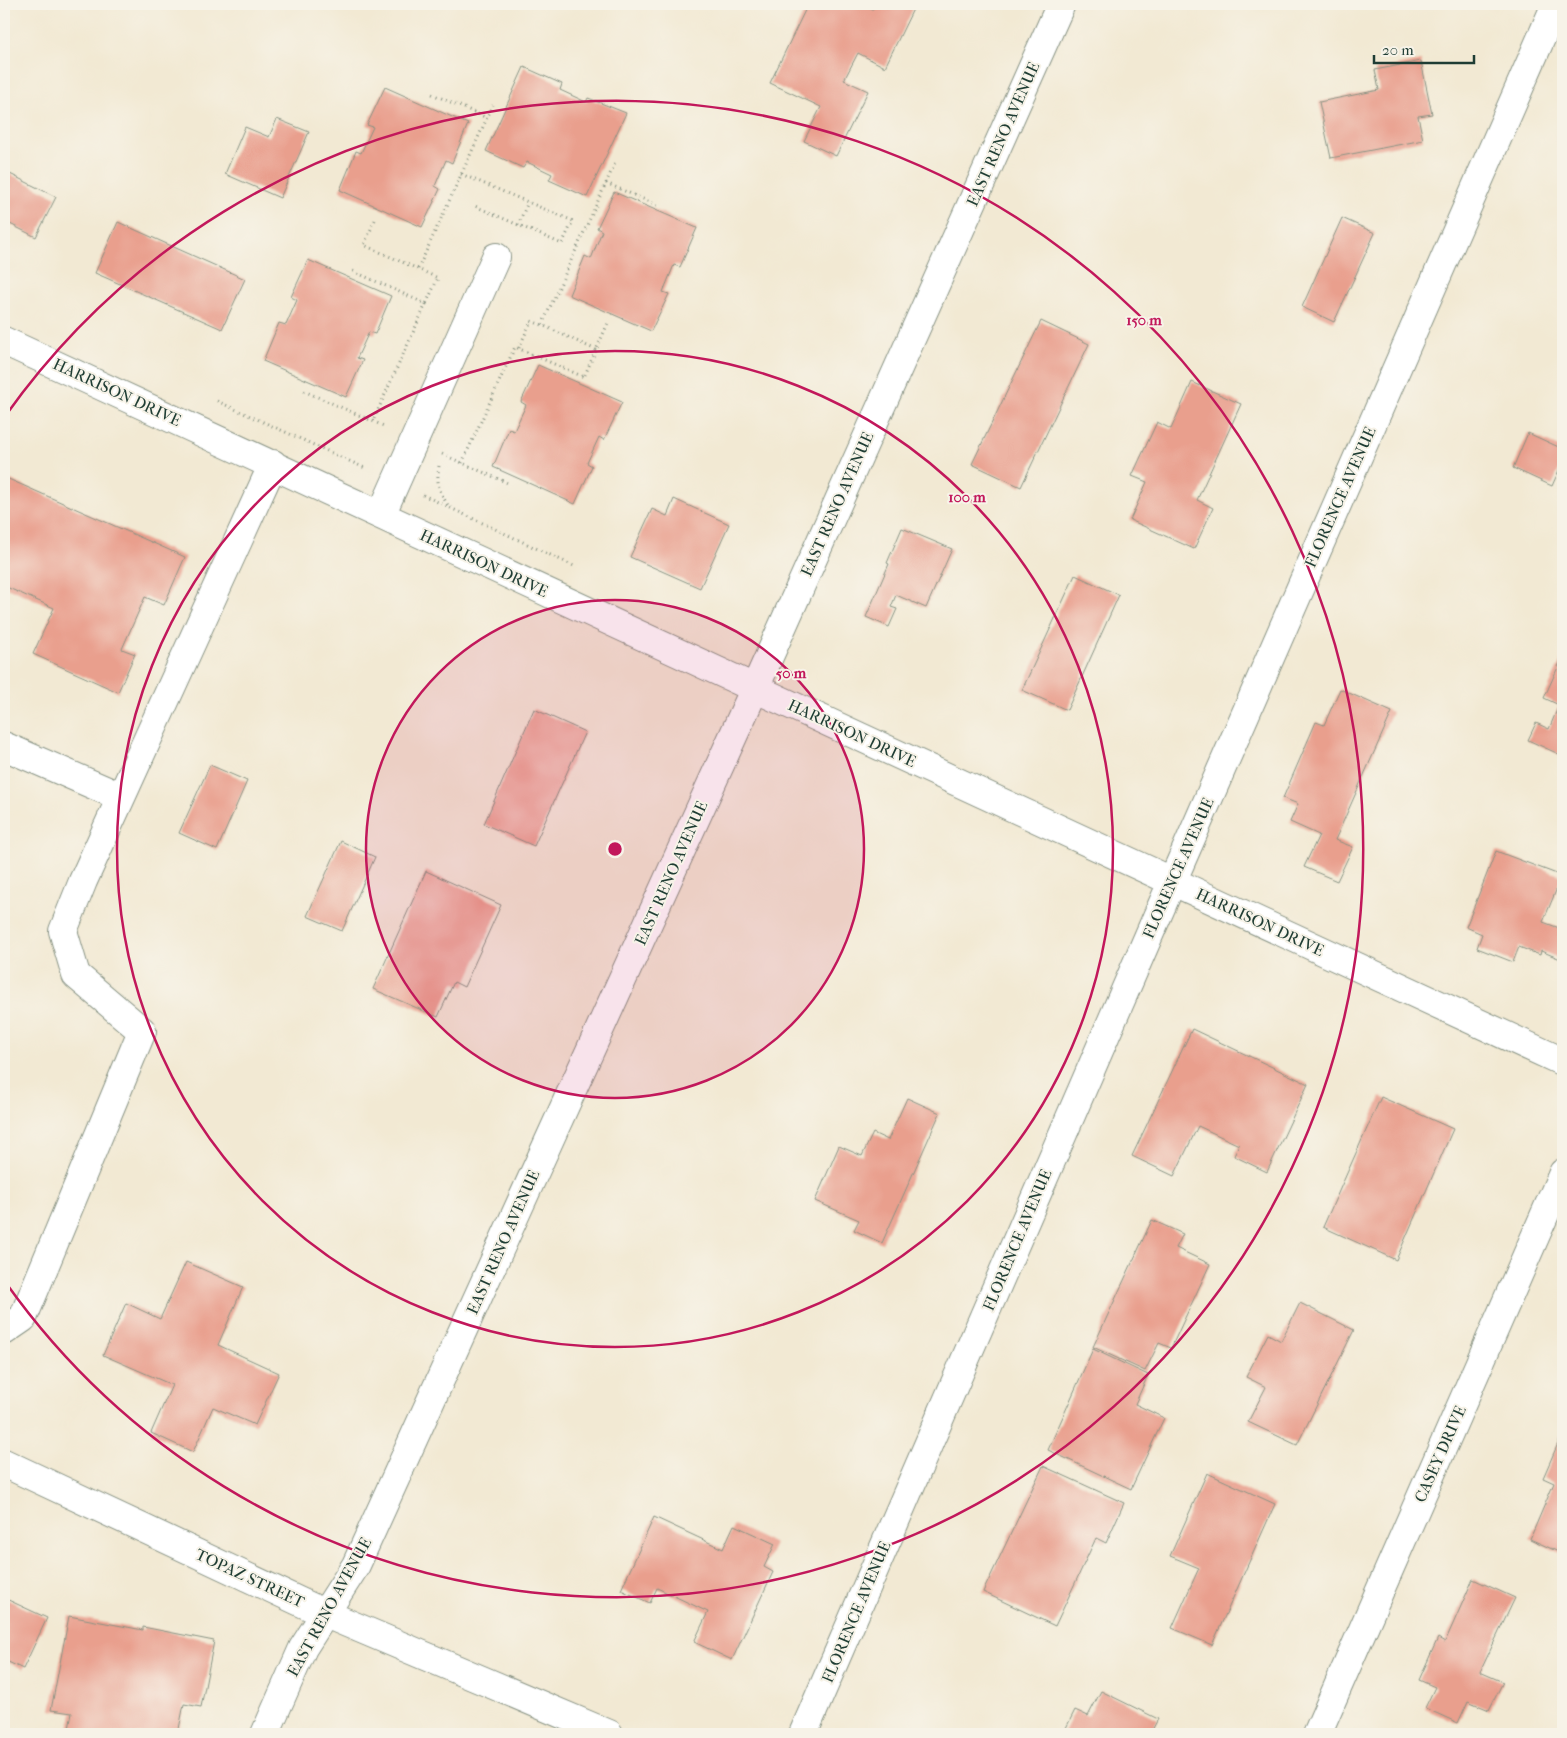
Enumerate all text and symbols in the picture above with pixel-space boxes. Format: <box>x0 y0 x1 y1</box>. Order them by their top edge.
scale bar <box>1374 32 1474 64</box>
text: 20 m <box>1382 41 1414 59</box>
street label: EAST RENO AVENUE <box>963 59 1043 209</box>
text: 150 m <box>1126 311 1162 329</box>
street label: HARRISON DRIVE <box>50 354 184 430</box>
street label: FLORENCE AVENUE <box>1300 424 1380 570</box>
street label: EAST RENO AVENUE <box>797 429 877 579</box>
text: 100 m <box>948 488 986 506</box>
street label: HARRISON DRIVE <box>417 525 551 601</box>
text: 50 m <box>776 664 807 682</box>
street label: HARRISON DRIVE <box>785 695 919 771</box>
street label: FLORENCE AVENUE <box>1138 795 1218 941</box>
street label: EAST RENO AVENUE <box>631 798 711 948</box>
centre of rings <box>606 840 624 858</box>
street label: HARRISON DRIVE <box>1193 884 1327 960</box>
street label: FLORENCE AVENUE <box>979 1166 1056 1314</box>
street label: EAST RENO AVENUE <box>463 1167 543 1317</box>
street label: CASEY DRIVE <box>1410 1403 1470 1505</box>
street label: EAST RENO AVENUE <box>283 1534 375 1680</box>
street label: FLORENCE AVENUE <box>818 1538 895 1686</box>
street label: TOPAZ STREET <box>193 1544 308 1612</box>

